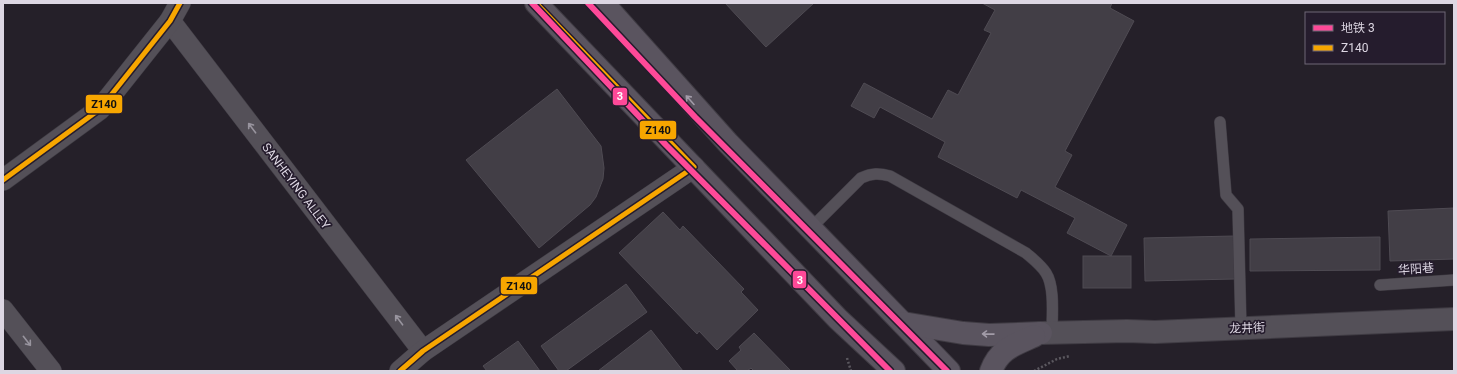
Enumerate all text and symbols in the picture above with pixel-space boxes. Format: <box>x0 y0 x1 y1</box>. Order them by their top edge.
legend <box>1305 12 1445 64</box>
text: 地铁 3 <box>1341 21 1375 35</box>
text: Z140 <box>1341 41 1369 55</box>
line badge: 3 <box>612 87 628 106</box>
text: 3 <box>617 90 623 103</box>
line badge: Z140 <box>85 94 123 114</box>
one-way arrow <box>685 95 694 106</box>
text: Z140 <box>91 98 117 111</box>
line badge: Z140 <box>639 120 677 140</box>
one-way arrow <box>247 123 256 134</box>
text: Z140 <box>645 124 671 137</box>
street label: SANHEYING ALLEY <box>259 140 333 232</box>
street label: 华阳巷 <box>1398 261 1434 277</box>
line badge: 3 <box>792 270 807 289</box>
text: 3 <box>797 274 803 287</box>
line badge: Z140 <box>500 276 538 295</box>
text: Z140 <box>506 280 532 293</box>
one-way arrow <box>395 315 403 326</box>
street label: 龙井街 <box>1229 320 1265 336</box>
one-way arrow <box>982 330 995 338</box>
one-way arrow <box>23 335 31 346</box>

